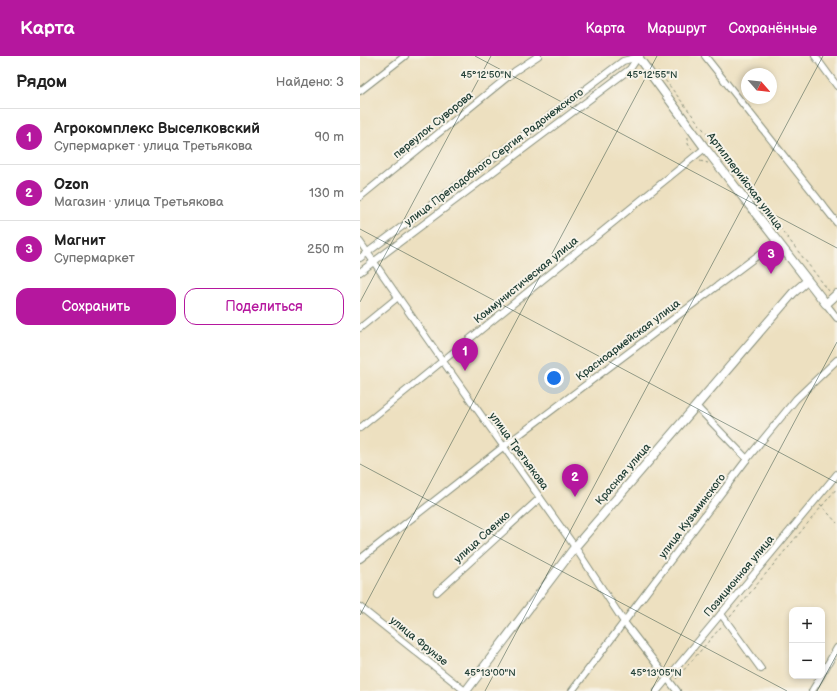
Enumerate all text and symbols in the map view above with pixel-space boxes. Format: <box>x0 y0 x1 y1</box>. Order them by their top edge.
text: Карта <box>20 17 74 40</box>
text: Карта <box>586 20 625 37</box>
text: Маршрут <box>647 20 707 37</box>
text: Сохранённые <box>729 20 817 37</box>
north arrow <box>741 68 777 104</box>
text: 45°12'50"N <box>460 69 512 81</box>
text: 45°12'55"N <box>626 69 678 81</box>
text: Рядом <box>16 72 67 92</box>
text: Найдено: 3 <box>276 74 344 90</box>
street label: улица Преподобного Сергия Радонежского <box>402 85 586 229</box>
street label: переулок Суворова <box>390 89 476 161</box>
text: Агрокомплекс Выселковский <box>54 119 260 138</box>
text: 1 <box>26 129 32 145</box>
text: 90 m <box>315 129 344 145</box>
street label: Артиллерийская улица <box>704 129 786 233</box>
text: Супермаркет · улица Третьякова <box>54 138 252 154</box>
text: Ozon <box>54 175 89 194</box>
text: 2 <box>25 185 33 201</box>
text: 130 m <box>309 185 344 201</box>
text: Магазин · улица Третьякова <box>54 194 224 210</box>
text: Магнит <box>54 231 106 250</box>
street label: Коммунистическая улица <box>471 234 581 326</box>
text: 3 <box>25 241 33 257</box>
text: 250 m <box>307 241 344 257</box>
pin: 3 <box>758 241 784 274</box>
text: Супермаркет <box>54 250 135 266</box>
button: Сохранить <box>16 288 176 325</box>
button: Поделиться <box>184 288 344 325</box>
street label: Красноармейская улица <box>574 296 683 383</box>
pin: 1 <box>452 338 478 371</box>
your location <box>544 368 564 388</box>
street label: улица Третьякова <box>487 410 552 493</box>
street label: Красная улица <box>593 440 654 507</box>
pin: 2 <box>562 464 588 497</box>
street label: улица Кузьминского <box>656 471 728 561</box>
street label: улица Саенко <box>451 508 513 566</box>
street label: Позиционная улица <box>701 532 777 619</box>
map controls <box>789 607 825 679</box>
button: + <box>789 607 825 643</box>
street label: улица Фрунзе <box>387 614 451 668</box>
button: − <box>789 643 825 679</box>
text: 45°13'00"N <box>464 667 516 679</box>
text: 45°13'05"N <box>630 667 682 679</box>

